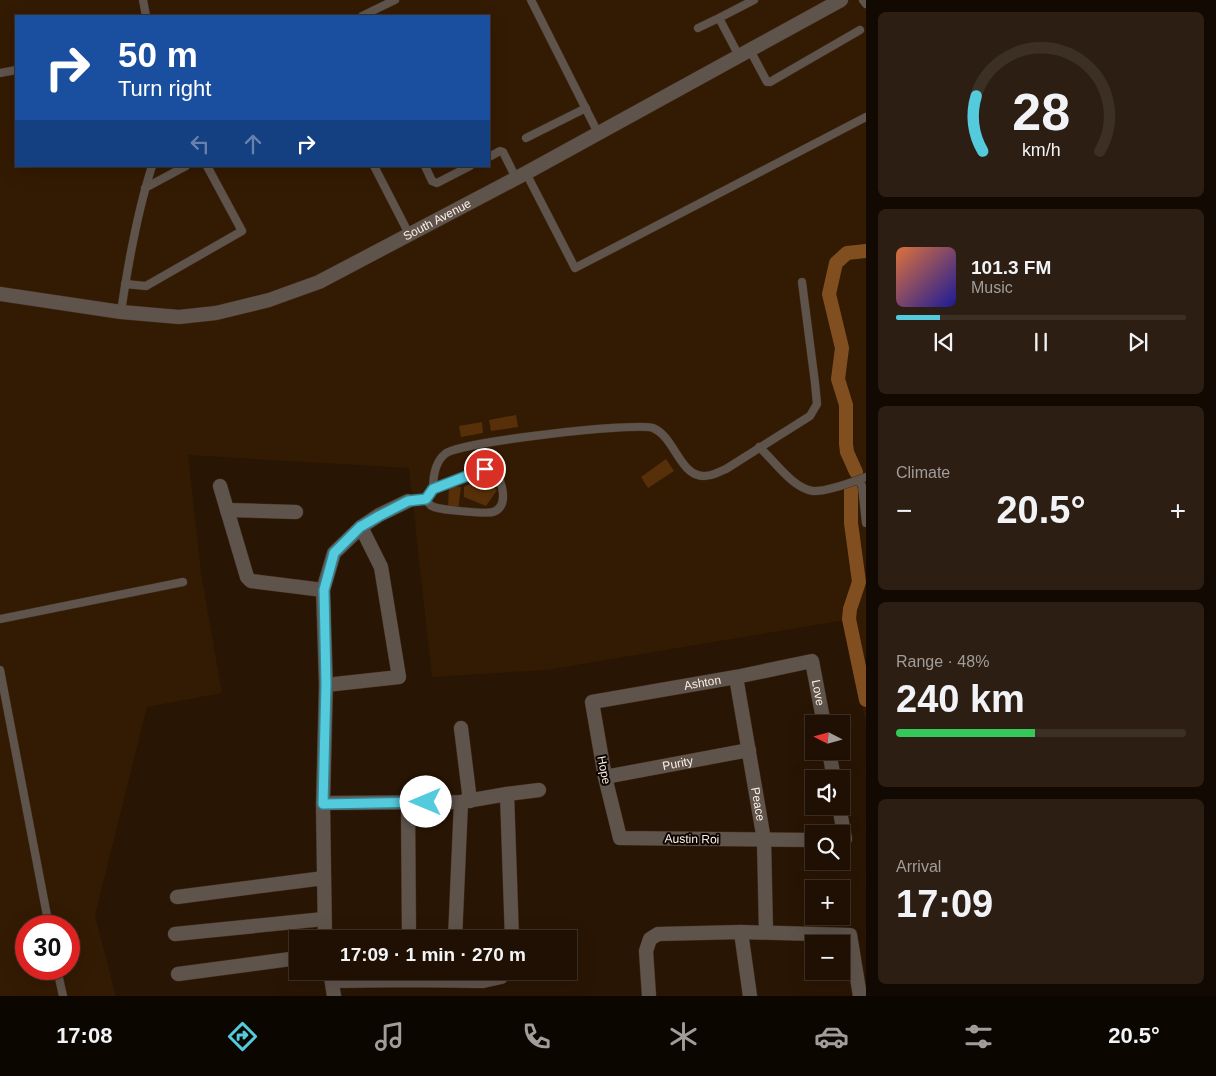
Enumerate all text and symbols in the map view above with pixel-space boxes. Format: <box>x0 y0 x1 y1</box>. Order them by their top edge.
icon: right <box>35 35 100 100</box>
text: 50 m <box>118 35 198 74</box>
text: Turn right <box>118 76 211 101</box>
text: 28 <box>1012 83 1070 141</box>
icon: left <box>186 130 214 158</box>
icon: ahead <box>239 130 267 158</box>
icon: right <box>292 130 320 158</box>
text: km/h <box>1022 140 1060 160</box>
street label: South Avenue <box>401 196 474 243</box>
text: 101.3 FM <box>971 257 1051 278</box>
text: Music <box>971 279 1013 296</box>
icon: previous <box>930 328 958 356</box>
icon: pause <box>1027 328 1055 356</box>
icon: next <box>1124 328 1152 356</box>
pin <box>464 448 506 490</box>
icon: arrive <box>471 455 499 483</box>
text: Climate <box>896 464 950 481</box>
text: 20.5° <box>996 489 1086 531</box>
text: − <box>896 495 912 526</box>
text: + <box>1170 495 1186 526</box>
text: Range · 48% <box>896 653 989 670</box>
street label: Ashton <box>683 673 722 693</box>
text: 240 km <box>896 678 1025 720</box>
street label: Love <box>809 679 827 707</box>
north arrow <box>805 715 850 760</box>
map controls <box>805 715 850 980</box>
street label: Purity <box>661 754 694 773</box>
street label: Hope <box>594 755 614 786</box>
button: sound <box>805 770 850 815</box>
position arrow <box>399 775 451 827</box>
street label: Peace <box>748 786 768 822</box>
button: search <box>805 825 850 870</box>
street label: Austin Roi <box>665 832 719 846</box>
text: Arrival <box>896 858 941 875</box>
button: + <box>805 880 850 925</box>
text: 17:09 <box>896 883 993 925</box>
speed limit sign: 30 <box>15 915 80 980</box>
button: − <box>805 935 850 980</box>
text: 17:09 · 1 min · 270 m <box>340 944 526 965</box>
icon: directions <box>225 1019 260 1054</box>
icon: music <box>372 1019 407 1054</box>
icon: phone <box>519 1019 554 1054</box>
icon: climate <box>666 1019 701 1054</box>
icon: car <box>814 1019 849 1054</box>
icon: filters <box>961 1019 996 1054</box>
text: 17:08 <box>56 1023 112 1048</box>
text: 20.5° <box>1108 1023 1160 1048</box>

